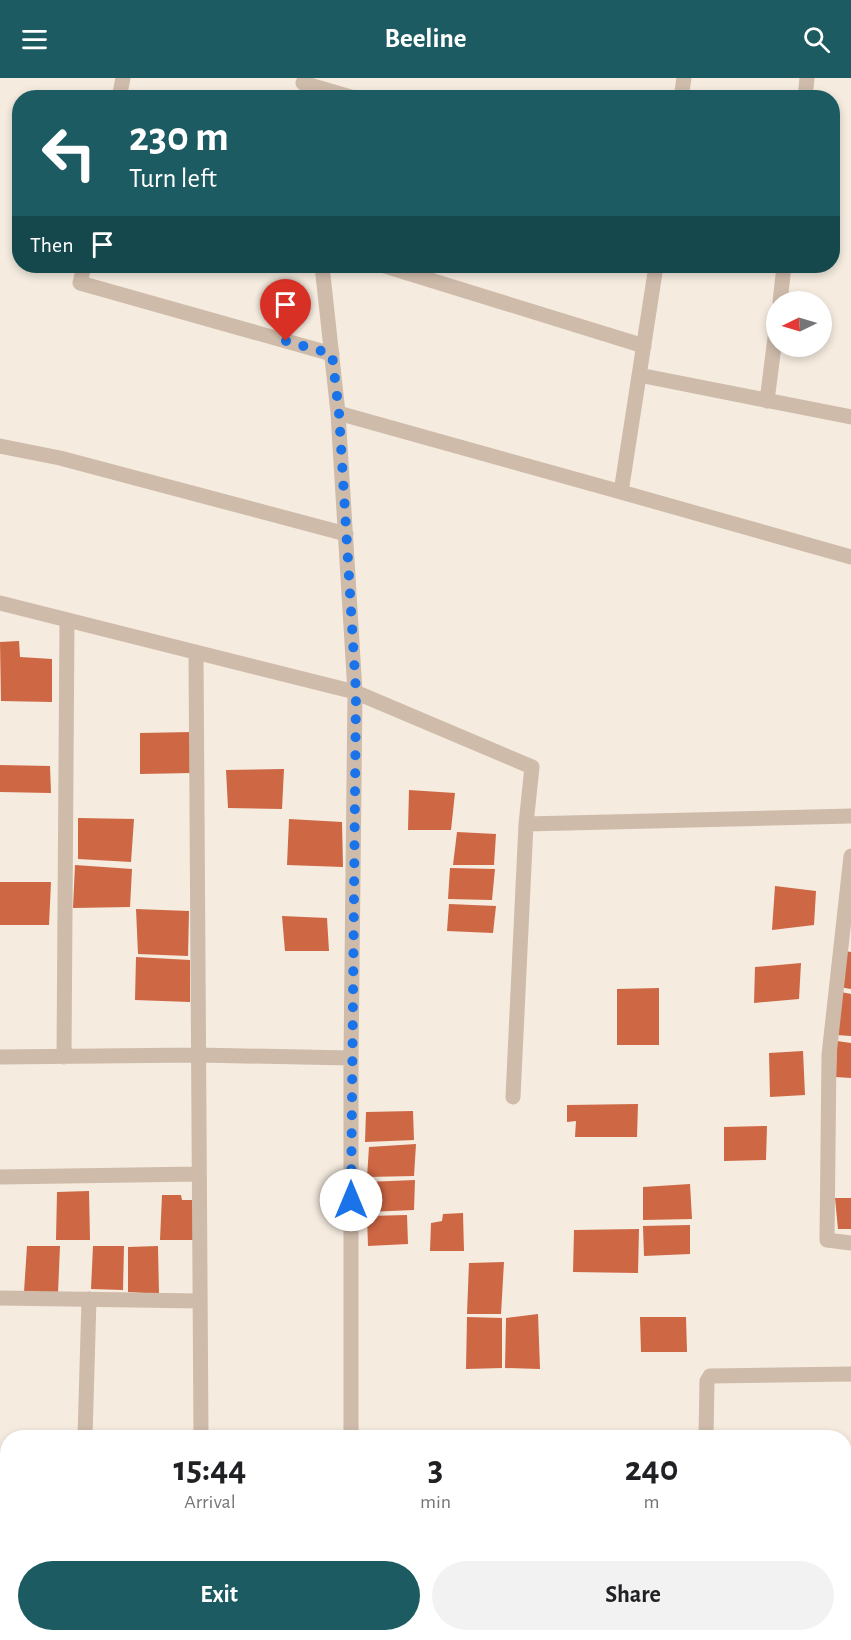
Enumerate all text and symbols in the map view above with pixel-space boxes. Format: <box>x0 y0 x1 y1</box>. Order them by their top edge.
icon: menu <box>18 23 51 56</box>
icon: search <box>800 23 833 56</box>
text: Beeline <box>384 25 467 52</box>
icon: left <box>30 114 108 192</box>
text: 230 m <box>129 116 229 158</box>
text: Turn left <box>129 165 217 192</box>
icon: arrive <box>86 228 119 261</box>
text: Then <box>30 234 74 256</box>
pin <box>260 279 311 341</box>
icon: arrive <box>269 288 302 321</box>
north arrow <box>766 291 832 357</box>
map controls <box>766 291 832 357</box>
position arrow <box>319 1168 383 1232</box>
text: 15:44 <box>174 1451 246 1487</box>
text: 3 <box>428 1451 443 1487</box>
text: 240 <box>625 1451 678 1487</box>
text: Arrival <box>184 1492 236 1512</box>
text: min <box>420 1492 451 1512</box>
text: m <box>644 1492 660 1512</box>
button: Exit <box>18 1561 420 1630</box>
button: Share <box>432 1561 834 1630</box>

